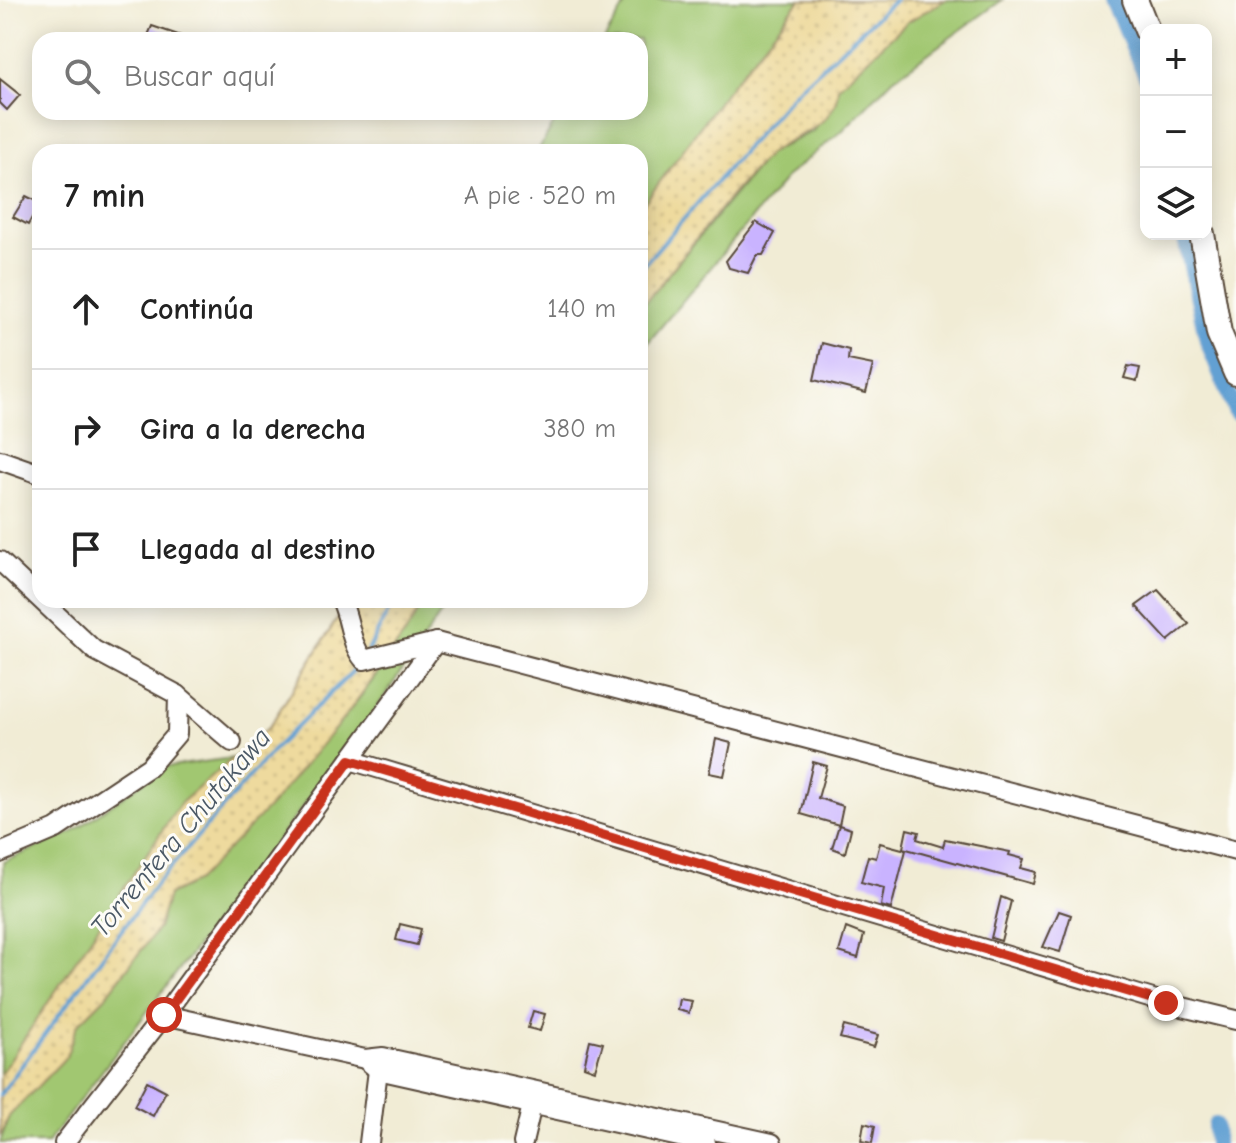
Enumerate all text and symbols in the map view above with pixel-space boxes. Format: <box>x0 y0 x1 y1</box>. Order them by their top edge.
map controls <box>1140 24 1212 240</box>
button: + <box>1140 24 1212 96</box>
search box <box>32 32 648 120</box>
icon: search <box>60 54 104 98</box>
text: Buscar aquí <box>124 59 275 94</box>
button: − <box>1140 96 1212 168</box>
button: layers <box>1140 168 1212 240</box>
text: 7 min <box>64 176 145 216</box>
text: A pie · 520 m <box>464 181 616 211</box>
icon: ahead <box>64 287 108 331</box>
text: Continúa <box>140 292 254 327</box>
text: 140 m <box>547 294 616 324</box>
icon: right <box>64 407 108 451</box>
text: Gira a la derecha <box>140 412 366 447</box>
text: 380 m <box>543 414 616 444</box>
icon: arrive <box>64 527 108 571</box>
text: Llegada al destino <box>140 532 376 567</box>
water label: Torrentera Chutakawa <box>84 722 277 944</box>
route end <box>1148 985 1184 1021</box>
route start <box>146 997 182 1033</box>

